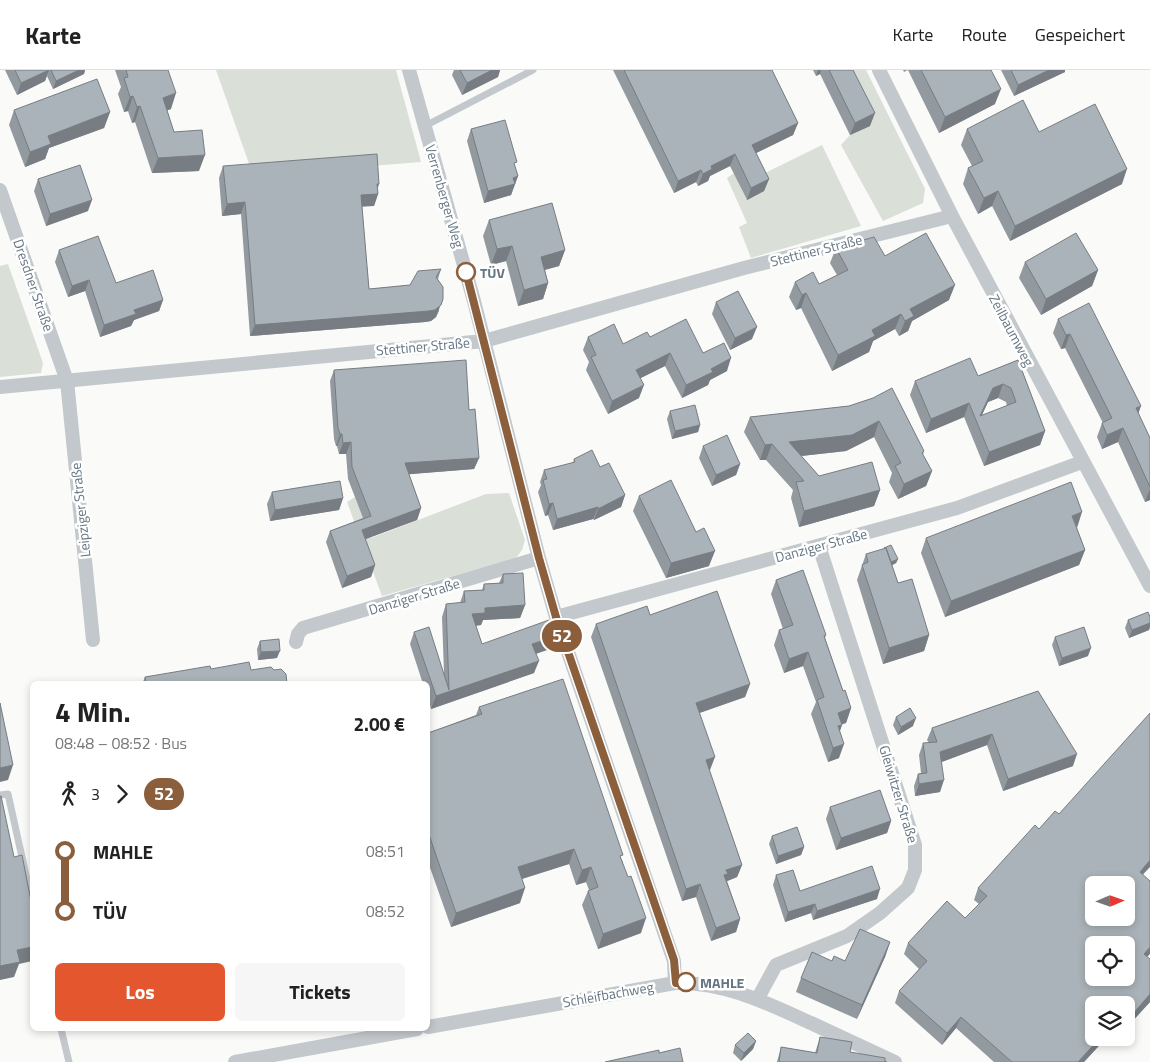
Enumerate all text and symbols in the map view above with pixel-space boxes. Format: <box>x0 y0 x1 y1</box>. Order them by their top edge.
text: Karte <box>25 17 81 53</box>
text: Karte <box>892 21 933 48</box>
text: Route <box>961 21 1007 48</box>
text: Gespeichert <box>1035 21 1125 48</box>
street label: Verrenberger Weg <box>420 142 470 250</box>
street label: Stettiner Straße <box>768 228 864 272</box>
street label: Dresdner Straße <box>8 236 60 334</box>
marker: TÜV <box>456 262 476 282</box>
place label: TÜV <box>480 262 506 283</box>
street label: Zeilbaumweg <box>984 290 1040 370</box>
street label: Stettiner Straße <box>375 331 471 361</box>
street label: Leipziger Straße <box>65 462 95 558</box>
street label: Danziger Straße <box>773 523 869 567</box>
street label: Danziger Straße <box>366 572 462 620</box>
line badge: 52 <box>540 620 584 652</box>
text: 52 <box>552 622 572 649</box>
text: 4 Min. <box>55 690 131 733</box>
text: 2.00 € <box>353 709 405 738</box>
text: 08:48 – 08:52 · Bus <box>55 731 187 755</box>
street label: Gleiwitzer Straße <box>874 742 924 846</box>
icon: walk <box>55 780 83 808</box>
icon: forward <box>108 780 136 808</box>
text: 52 <box>154 780 174 807</box>
text: 3 <box>91 782 100 806</box>
text: MAHLE <box>93 837 153 866</box>
text: 08:51 <box>366 839 405 863</box>
north arrow <box>1085 876 1135 926</box>
map controls <box>1085 876 1135 1046</box>
text: TÜV <box>93 897 127 926</box>
text: 08:52 <box>366 899 405 923</box>
button: locate <box>1085 936 1135 986</box>
button: Los <box>55 963 225 1021</box>
button: Tickets <box>235 963 405 1021</box>
marker: MAHLE <box>676 972 696 992</box>
place label: MAHLE <box>700 972 745 993</box>
street label: Schleifbachweg <box>561 976 655 1012</box>
button: layers <box>1085 996 1135 1046</box>

